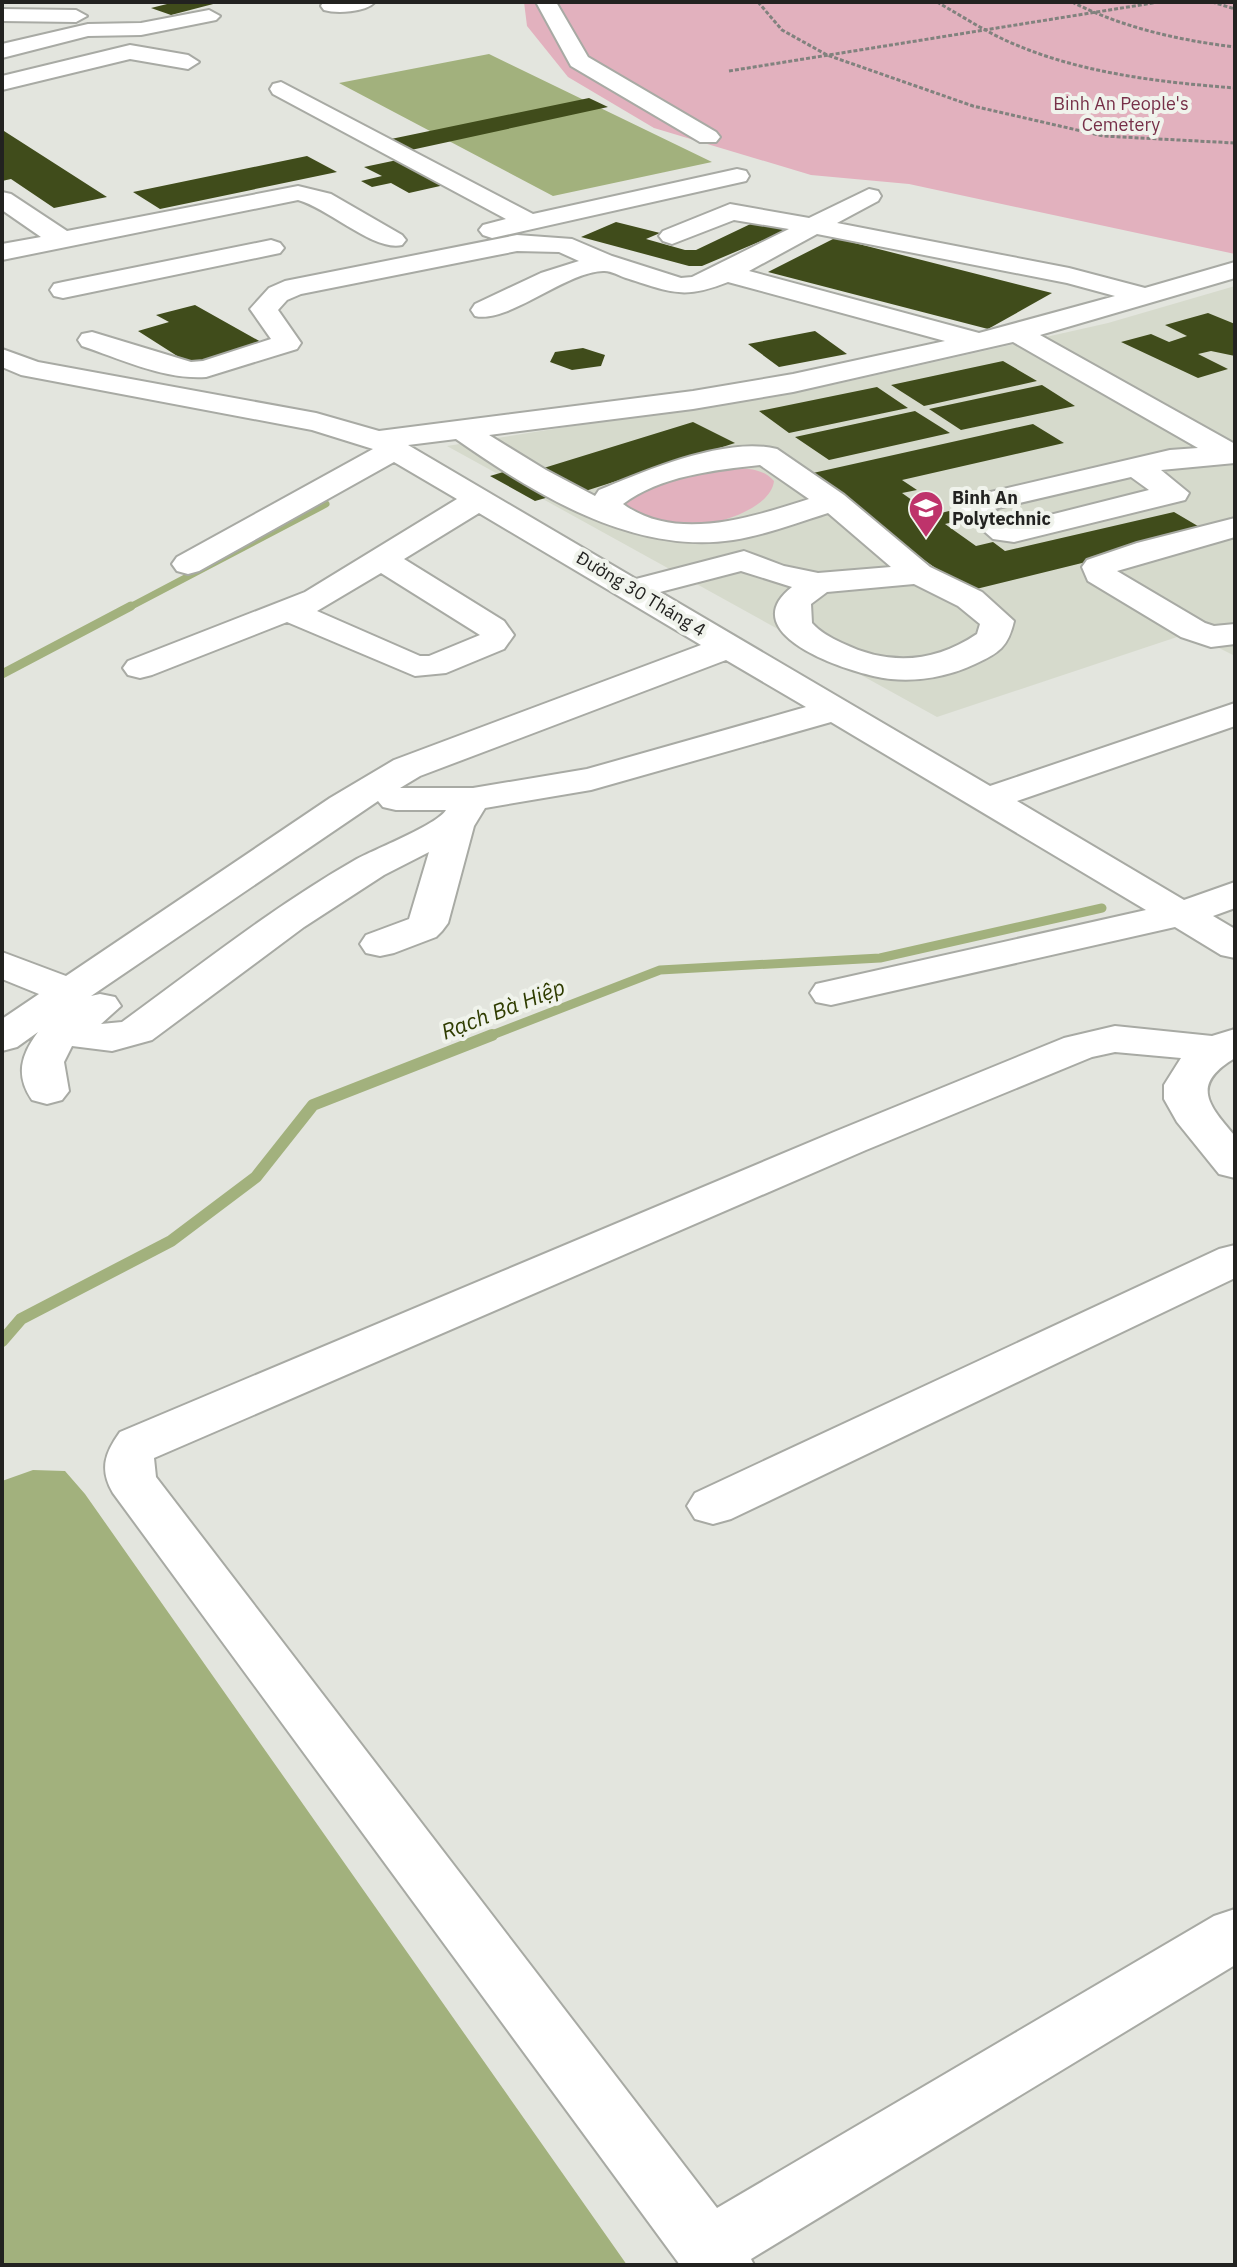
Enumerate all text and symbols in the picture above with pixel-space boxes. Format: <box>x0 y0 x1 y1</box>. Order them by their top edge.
park label: Binh An People's Cemetery <box>1053 92 1189 136</box>
place label: Binh An Polytechnic <box>952 486 1051 530</box>
school or university icon: Binh An Polytechnic <box>907 489 945 539</box>
street label: Đường 30 Tháng 4 <box>572 546 710 641</box>
water label: Rạch Bà Hiệp <box>437 972 569 1045</box>

